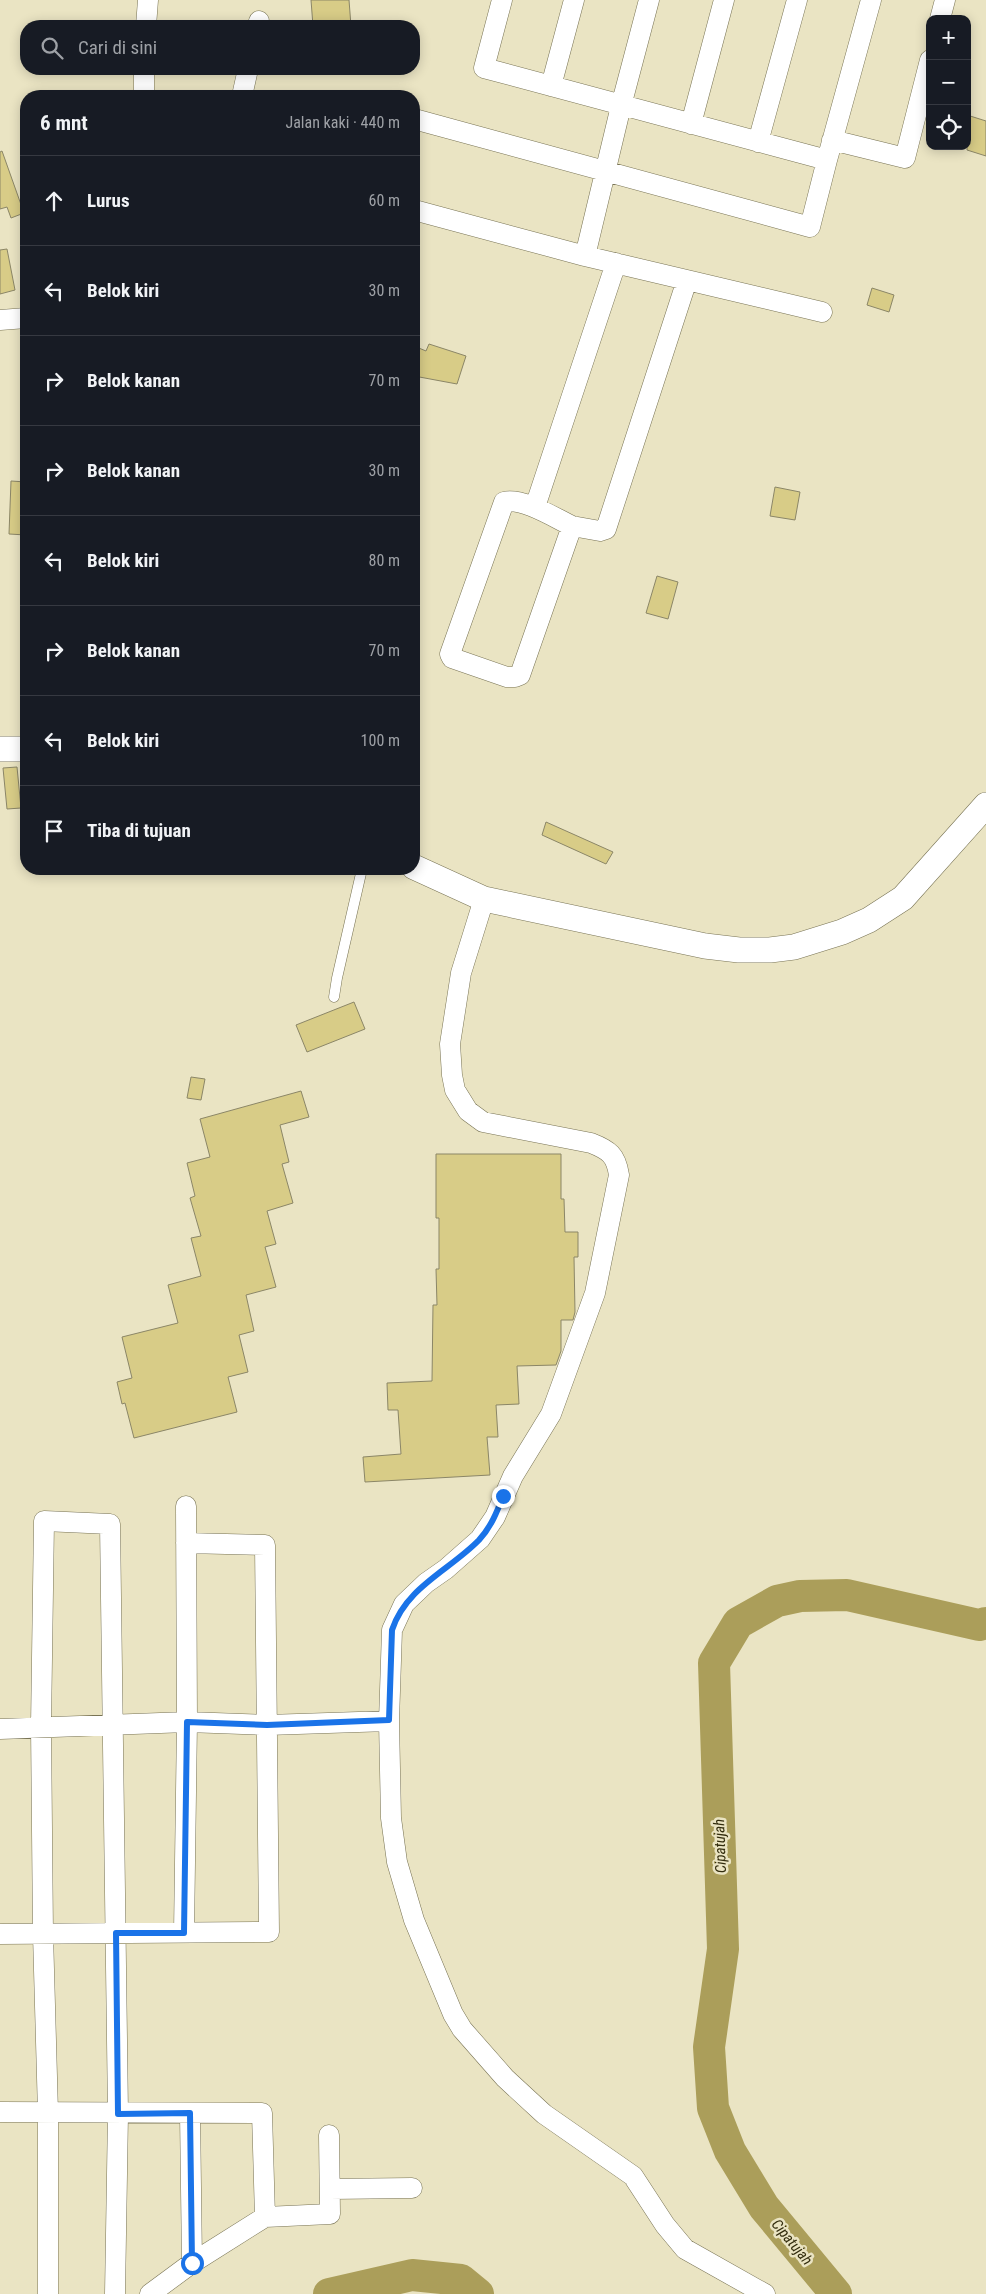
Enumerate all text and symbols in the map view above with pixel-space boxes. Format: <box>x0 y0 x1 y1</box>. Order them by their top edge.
map controls <box>926 15 971 150</box>
button: + <box>926 15 971 60</box>
search box <box>20 20 420 75</box>
icon: search <box>38 34 66 62</box>
text: Cari di sini <box>78 36 157 59</box>
button: − <box>926 60 971 105</box>
button: locate <box>926 105 971 150</box>
text: 6 mnt <box>40 111 88 135</box>
text: Jalan kaki · 440 m <box>285 113 400 132</box>
icon: ahead <box>40 187 68 215</box>
text: Lurus <box>87 189 130 212</box>
text: 60 m <box>368 191 400 210</box>
icon: left <box>40 277 68 305</box>
text: Belok kiri <box>87 279 159 302</box>
text: 30 m <box>368 281 400 300</box>
icon: right <box>40 367 68 395</box>
text: Belok kanan <box>87 369 180 392</box>
text: 70 m <box>368 371 400 390</box>
icon: right <box>40 457 68 485</box>
text: Belok kanan <box>87 459 180 482</box>
text: 30 m <box>368 461 400 480</box>
icon: left <box>40 547 68 575</box>
text: Belok kiri <box>87 549 159 572</box>
text: 80 m <box>368 551 400 570</box>
icon: right <box>40 637 68 665</box>
text: Belok kanan <box>87 639 180 662</box>
text: 70 m <box>368 641 400 660</box>
icon: left <box>40 727 68 755</box>
text: Belok kiri <box>87 729 159 752</box>
text: 100 m <box>361 731 400 750</box>
icon: arrive <box>40 817 68 845</box>
text: Tiba di tujuan <box>87 819 191 842</box>
route end <box>492 1485 515 1508</box>
water label: Cipatujah <box>710 1819 730 1873</box>
water label: Cipatujah <box>768 2215 816 2269</box>
route start <box>181 2252 204 2275</box>

